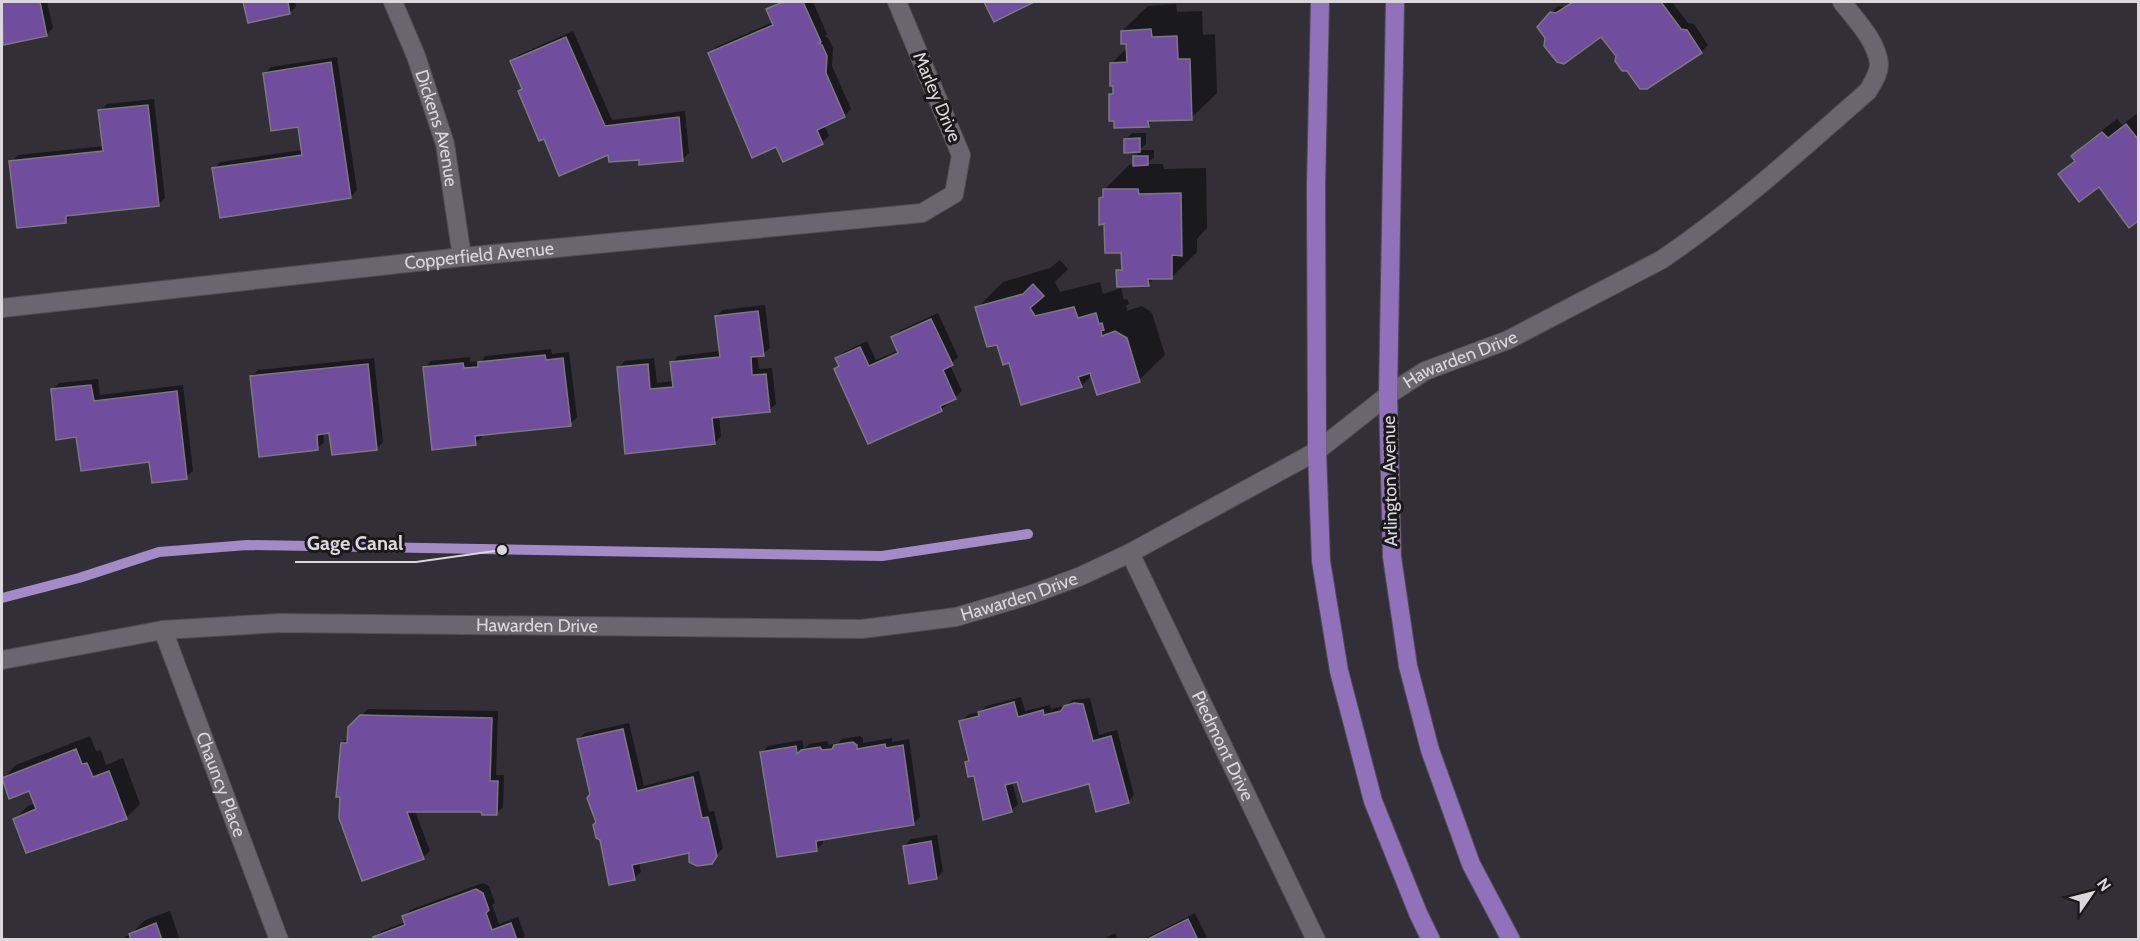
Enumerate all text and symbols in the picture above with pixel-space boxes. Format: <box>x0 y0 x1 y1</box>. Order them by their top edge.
street label: Marley Drive <box>908 49 966 145</box>
street label: Dickens Avenue <box>410 67 462 188</box>
street label: Copperfield Avenue <box>403 237 555 274</box>
street label: Hawarden Drive <box>1399 326 1521 393</box>
street label: Arlington Avenue <box>1378 415 1402 547</box>
callout: Gage Canal <box>295 524 416 562</box>
text: Gage Canal <box>307 531 403 555</box>
street label: Hawarden Drive <box>958 567 1081 626</box>
street label: Hawarden Drive <box>476 614 598 637</box>
street label: Piedmont Drive <box>1187 687 1258 804</box>
street label: Chauncy Place <box>191 729 251 840</box>
north arrow <box>2062 863 2122 923</box>
text: N <box>2093 875 2115 895</box>

